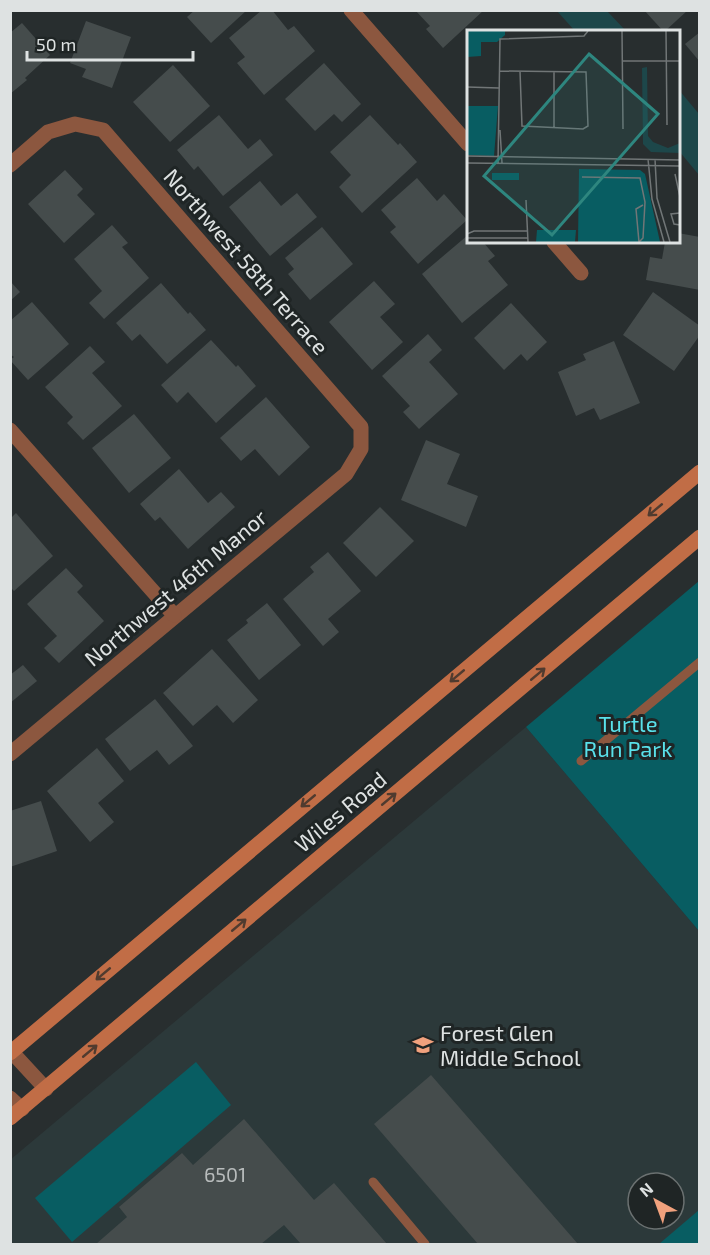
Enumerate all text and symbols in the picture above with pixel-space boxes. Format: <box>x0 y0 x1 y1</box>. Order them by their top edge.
scale bar <box>27 24 194 62</box>
inset map <box>467 30 680 243</box>
text: 50 m <box>36 33 76 55</box>
street label: Northwest 58th Terrace <box>159 163 335 359</box>
street label: Northwest 46th Manor <box>79 503 272 671</box>
one-way arrow <box>648 503 663 517</box>
one-way arrow <box>530 667 546 680</box>
one-way arrow <box>450 669 465 683</box>
park label: Turtle Run Park <box>584 710 672 761</box>
street label: Wiles Road <box>289 765 391 857</box>
one-way arrow <box>380 793 396 806</box>
one-way arrow <box>300 795 316 808</box>
one-way arrow <box>231 918 246 932</box>
one-way arrow <box>96 967 111 981</box>
place label: Forest Glen Middle School <box>440 1019 581 1070</box>
school or university icon: Forest Glen Middle School <box>411 1033 435 1057</box>
one-way arrow <box>82 1044 97 1058</box>
house number: 6501 <box>204 1162 246 1186</box>
north arrow <box>626 1171 686 1231</box>
text: N <box>635 1178 656 1200</box>

